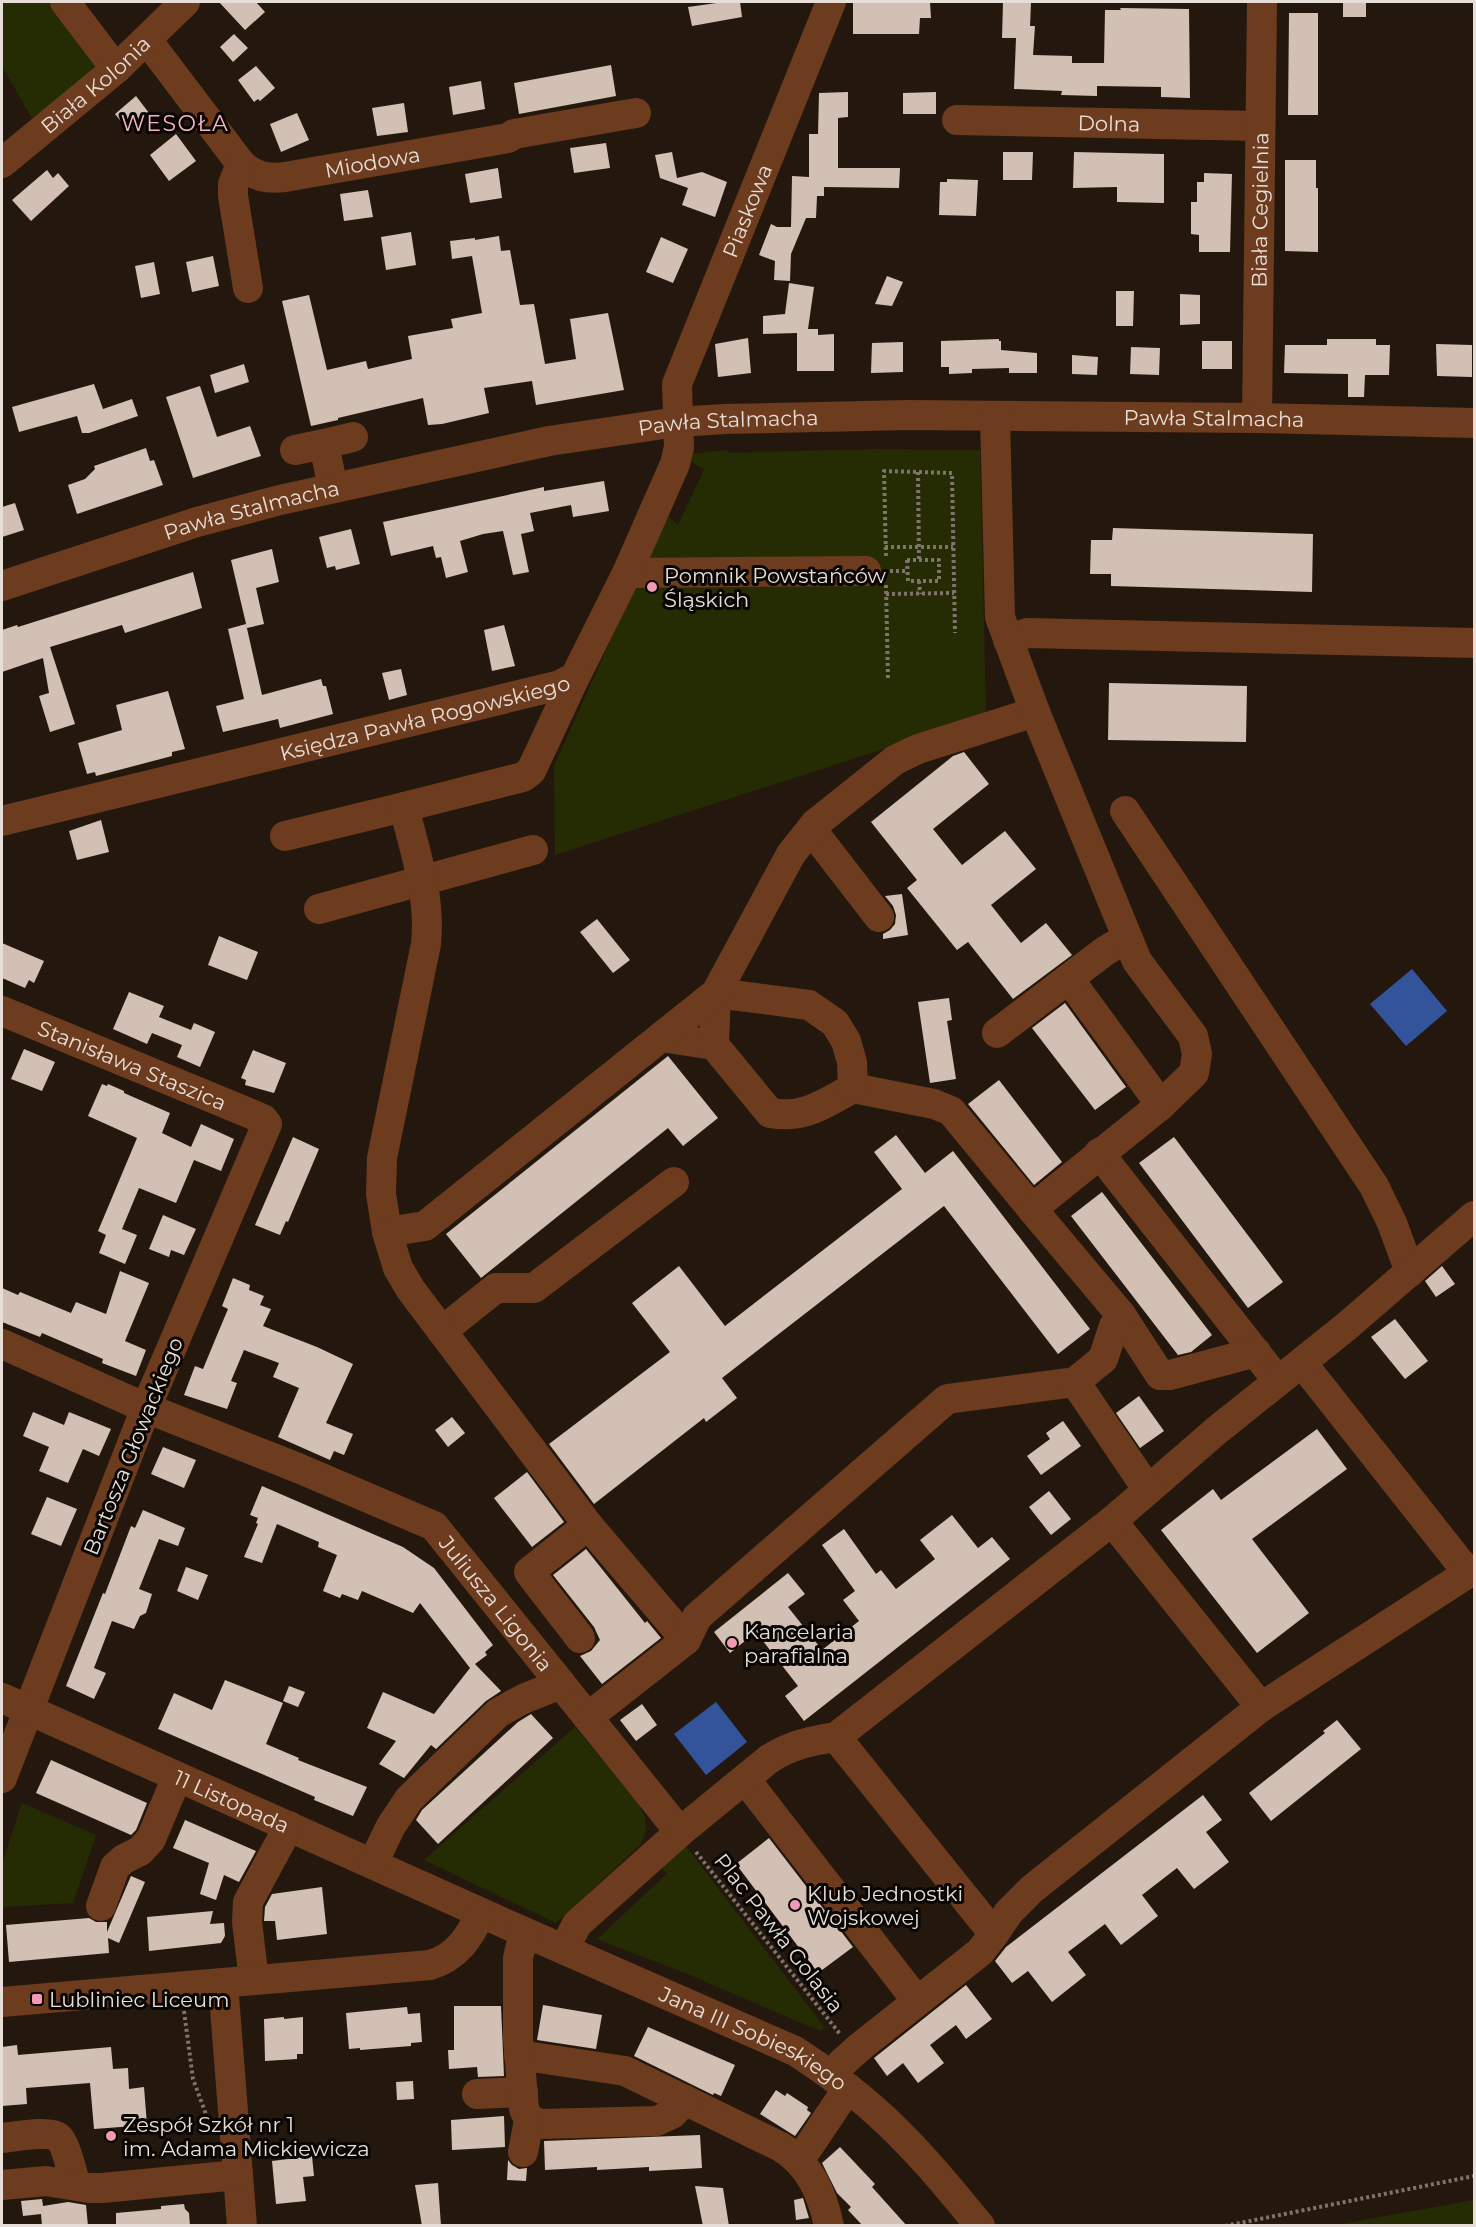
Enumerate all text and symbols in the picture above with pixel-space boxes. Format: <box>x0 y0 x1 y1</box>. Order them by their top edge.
street label: Biała Kolonia <box>36 30 155 138</box>
district label: WESOŁA <box>121 110 229 137</box>
street label: Dolna <box>1077 110 1141 136</box>
street label: Biała Cegielnia <box>1246 132 1273 288</box>
street label: Miodowa <box>323 141 422 182</box>
street label: Piaskowa <box>717 160 777 261</box>
street label: Pawła Stalmacha <box>636 404 819 440</box>
street label: Pawła Stalmacha <box>1123 404 1305 432</box>
street label: Pawła Stalmacha <box>160 475 342 545</box>
place label: Pomnik Powstańców Śląskich <box>664 563 887 612</box>
marker: Pomnik Powstańców Śląskich <box>645 580 659 594</box>
street label: Księdza Pawła Rogowskiego <box>277 669 574 765</box>
street label: Stanisława Staszica <box>34 1015 230 1115</box>
street label: Bartosza Głowackiego <box>78 1333 188 1559</box>
street label: Juliusza Ligonia <box>433 1530 558 1676</box>
place label: Kancelaria parafialna <box>744 1619 854 1668</box>
marker: Kancelaria parafialna <box>725 1636 739 1650</box>
street label: 11 Listopada <box>170 1764 293 1838</box>
street label: Plac Pawła Golasia <box>709 1848 849 2018</box>
place label: Klub Jednostki Wojskowej <box>807 1881 963 1930</box>
marker: Klub Jednostki Wojskowej <box>788 1898 802 1912</box>
street label: Jana III Sobieskiego <box>655 1980 852 2096</box>
place label: Lubliniec Liceum <box>49 1987 229 2012</box>
marker: Lubliniec Liceum <box>30 1992 44 2006</box>
place label: Zespół Szkół nr 1 im. Adama Mickiewicza <box>123 2112 370 2161</box>
marker: Zespół Szkół nr 1 im. Adama Mickiewicza <box>104 2129 118 2143</box>

